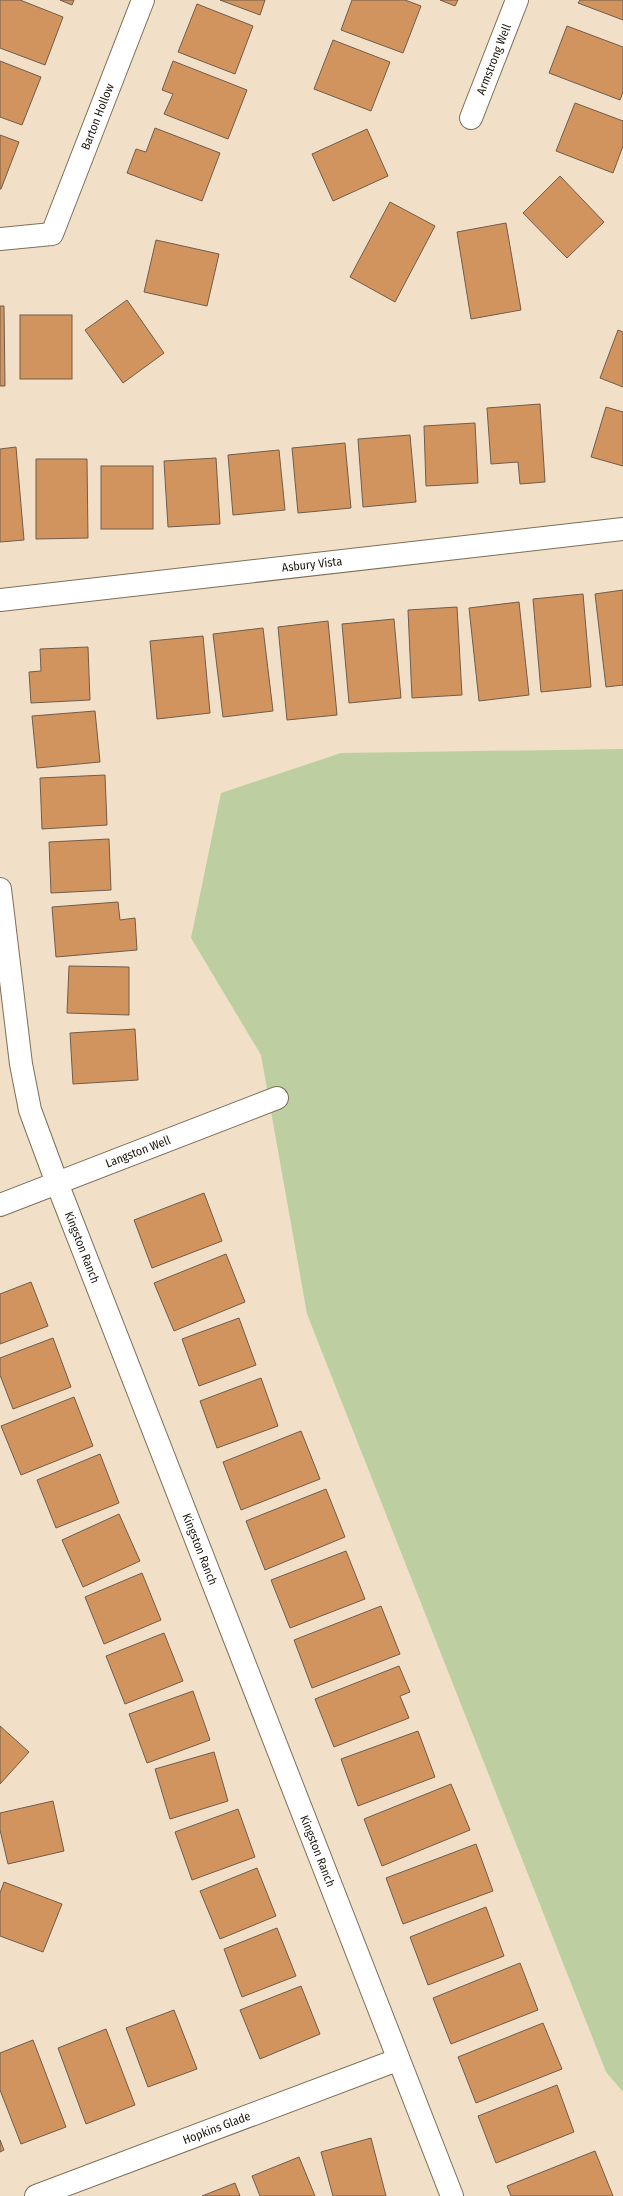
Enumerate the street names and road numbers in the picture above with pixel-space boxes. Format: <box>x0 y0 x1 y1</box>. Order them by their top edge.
street label: Armstrong Well <box>474 22 514 97</box>
street label: Barton Hollow <box>78 82 117 152</box>
street label: Asbury Vista <box>281 554 343 575</box>
street label: Langston Well <box>104 1133 173 1171</box>
street label: Kingston Ranch <box>62 1209 102 1285</box>
street label: Kingston Ranch <box>180 1511 220 1587</box>
street label: Kingston Ranch <box>297 1813 338 1889</box>
street label: Hopkins Glade <box>181 2109 252 2147</box>

